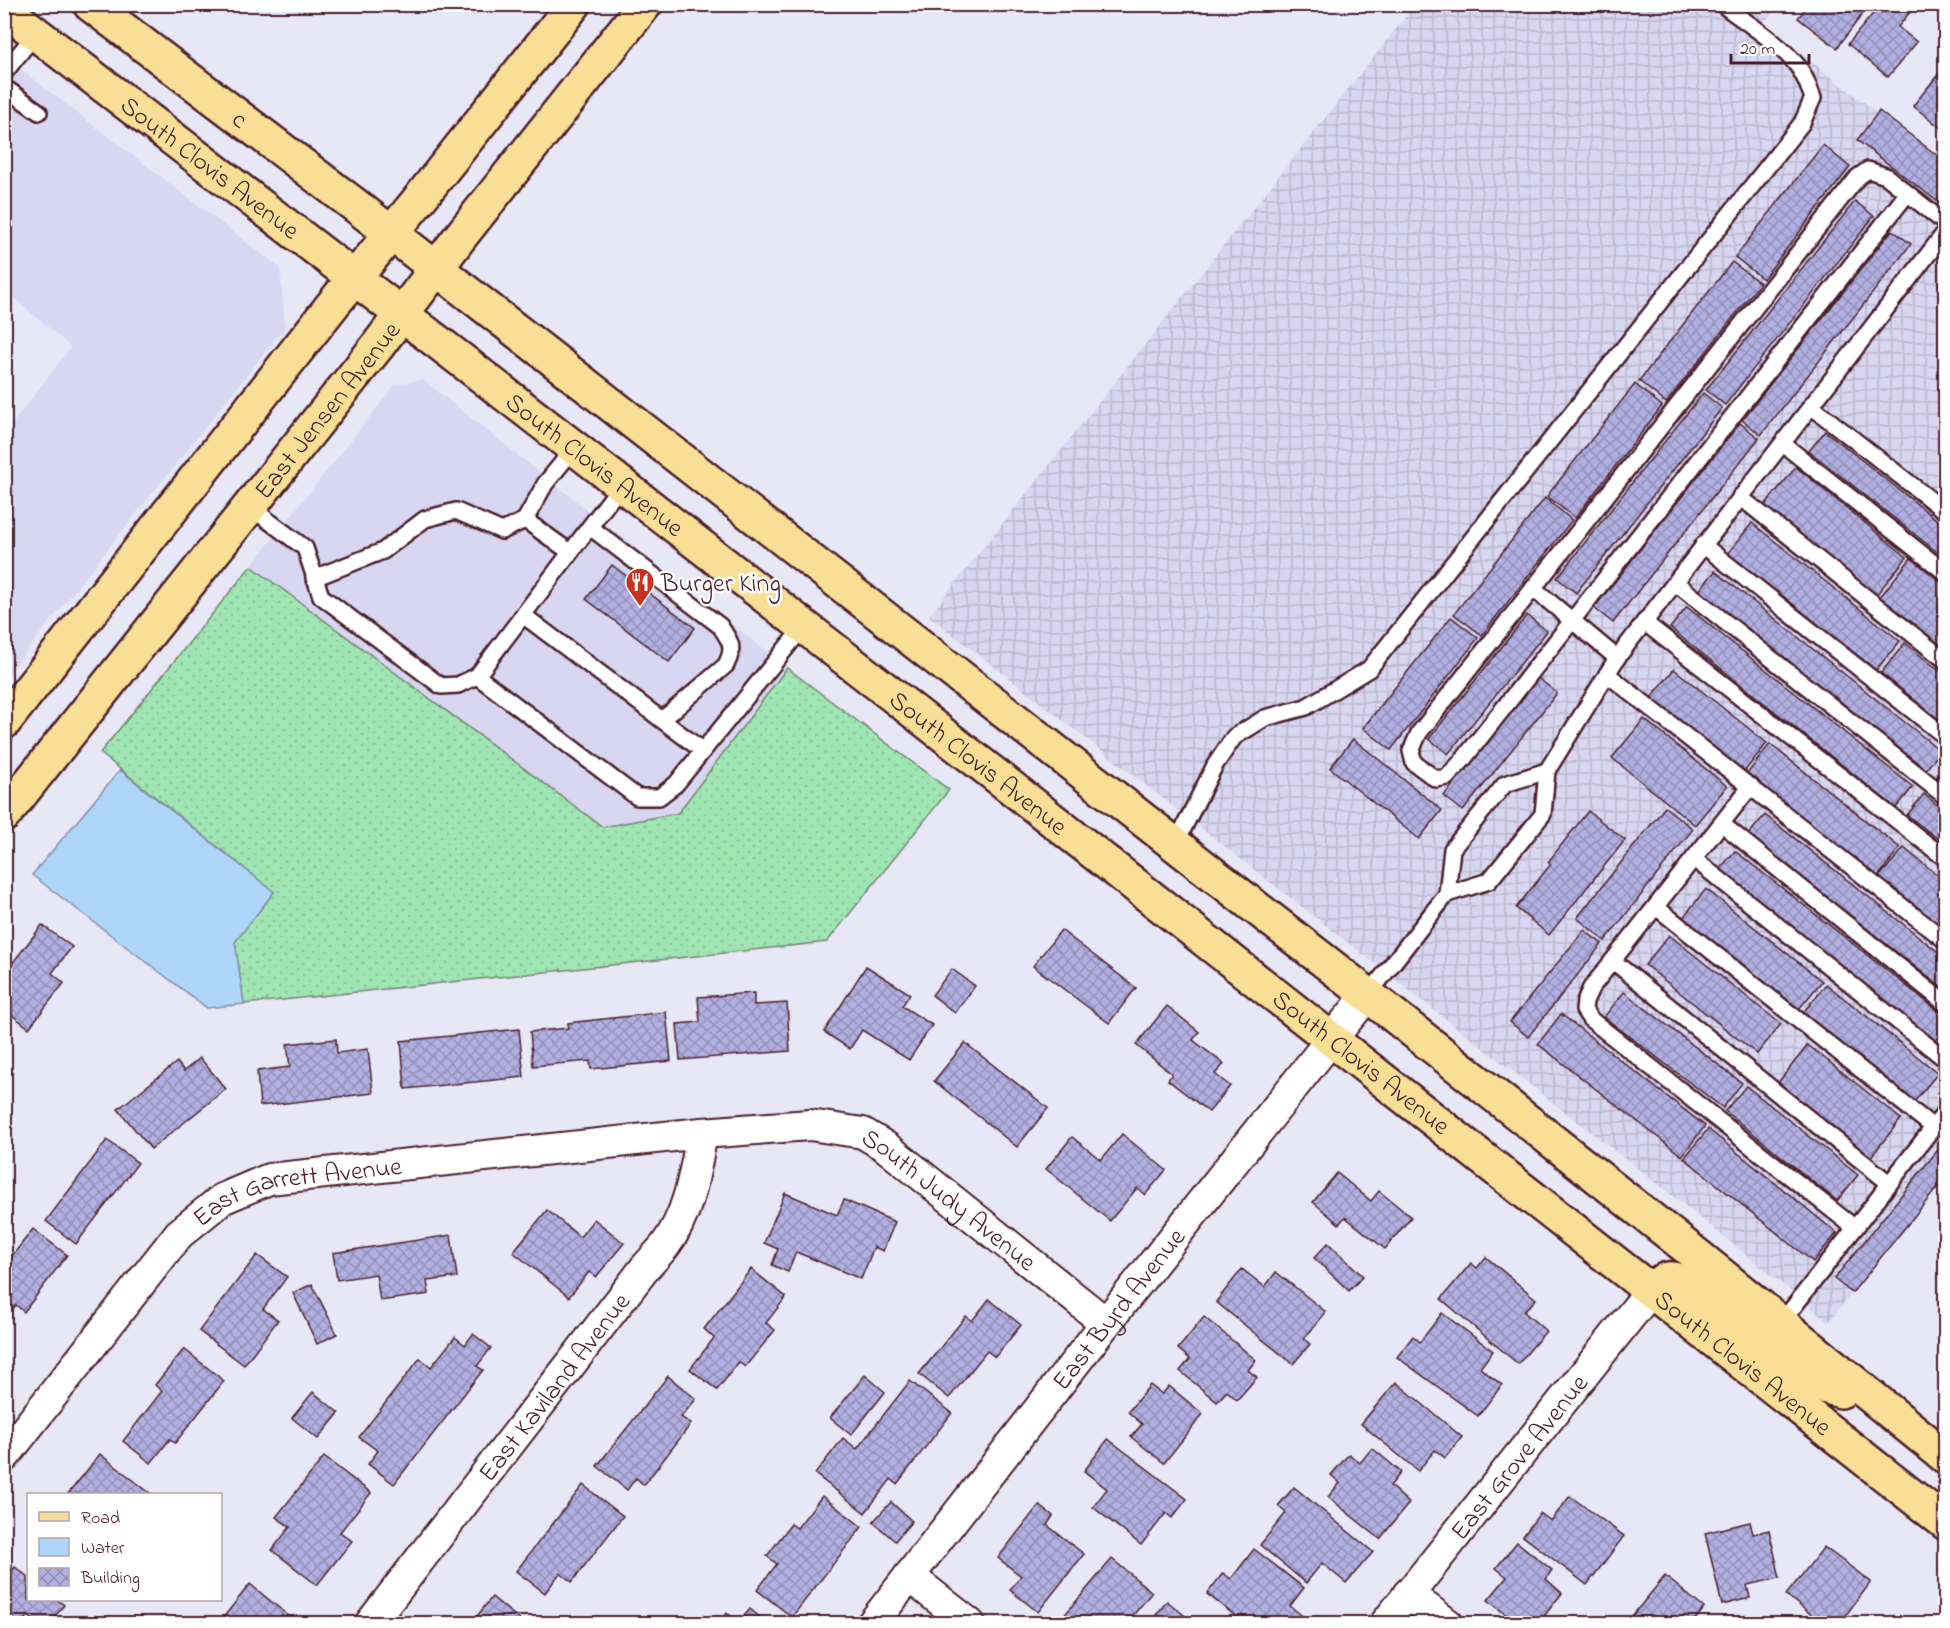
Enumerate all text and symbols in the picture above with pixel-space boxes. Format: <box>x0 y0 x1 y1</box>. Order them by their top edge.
scale bar <box>1731 27 1809 65</box>
text: 20 m <box>1740 37 1775 63</box>
street label: South Clovis Avenue <box>111 88 307 251</box>
street label: c <box>223 102 255 140</box>
street label: East Jensen Avenue <box>246 314 412 509</box>
street label: South Clovis Avenue <box>496 385 691 548</box>
restaurant icon: Burger King <box>624 566 656 608</box>
place label: Burger King <box>660 566 781 604</box>
street label: South Clovis Avenue <box>880 683 1075 847</box>
street label: South Clovis Avenue <box>1263 982 1457 1146</box>
street label: South Judy Avenue <box>853 1120 1043 1282</box>
street label: East Garrett Avenue <box>186 1149 404 1238</box>
street label: East Byrd Avenue <box>1044 1221 1196 1400</box>
street label: South Clovis Avenue <box>1645 1282 1839 1447</box>
street label: East Kaviland Avenue <box>470 1286 641 1491</box>
street label: East Grove Avenue <box>1443 1367 1599 1550</box>
legend <box>27 1493 222 1601</box>
text: Road <box>81 1506 120 1532</box>
text: Water <box>81 1536 125 1562</box>
text: Building <box>80 1566 140 1593</box>

